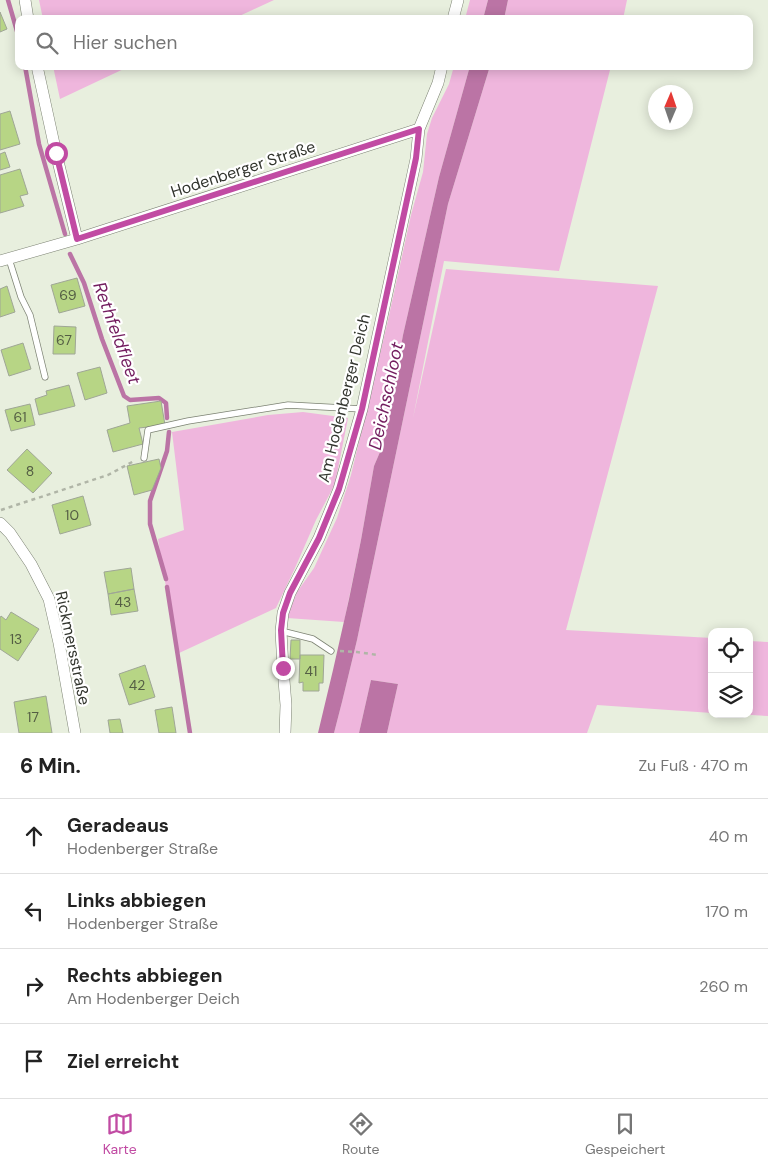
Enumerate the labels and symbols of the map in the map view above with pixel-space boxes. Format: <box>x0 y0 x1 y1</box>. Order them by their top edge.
north arrow <box>648 85 693 130</box>
street label: Hodenberger Straße <box>168 136 318 202</box>
route start <box>45 142 68 165</box>
water label: Rethfeldfleet <box>87 279 147 388</box>
house number: 69 <box>59 286 77 304</box>
street label: Am Hodenberger Deich <box>313 312 375 484</box>
house number: 67 <box>56 331 72 349</box>
water label: Deichschloot <box>363 339 409 452</box>
house number: 61 <box>13 408 27 426</box>
house number: 8 <box>26 462 34 480</box>
house number: 10 <box>65 506 79 524</box>
street label: Rickmersstraße <box>51 589 95 707</box>
house number: 43 <box>115 593 131 611</box>
house number: 13 <box>10 630 22 648</box>
route end <box>272 657 295 680</box>
house number: 41 <box>305 662 317 680</box>
house number: 42 <box>129 676 145 694</box>
house number: 17 <box>27 708 39 726</box>

